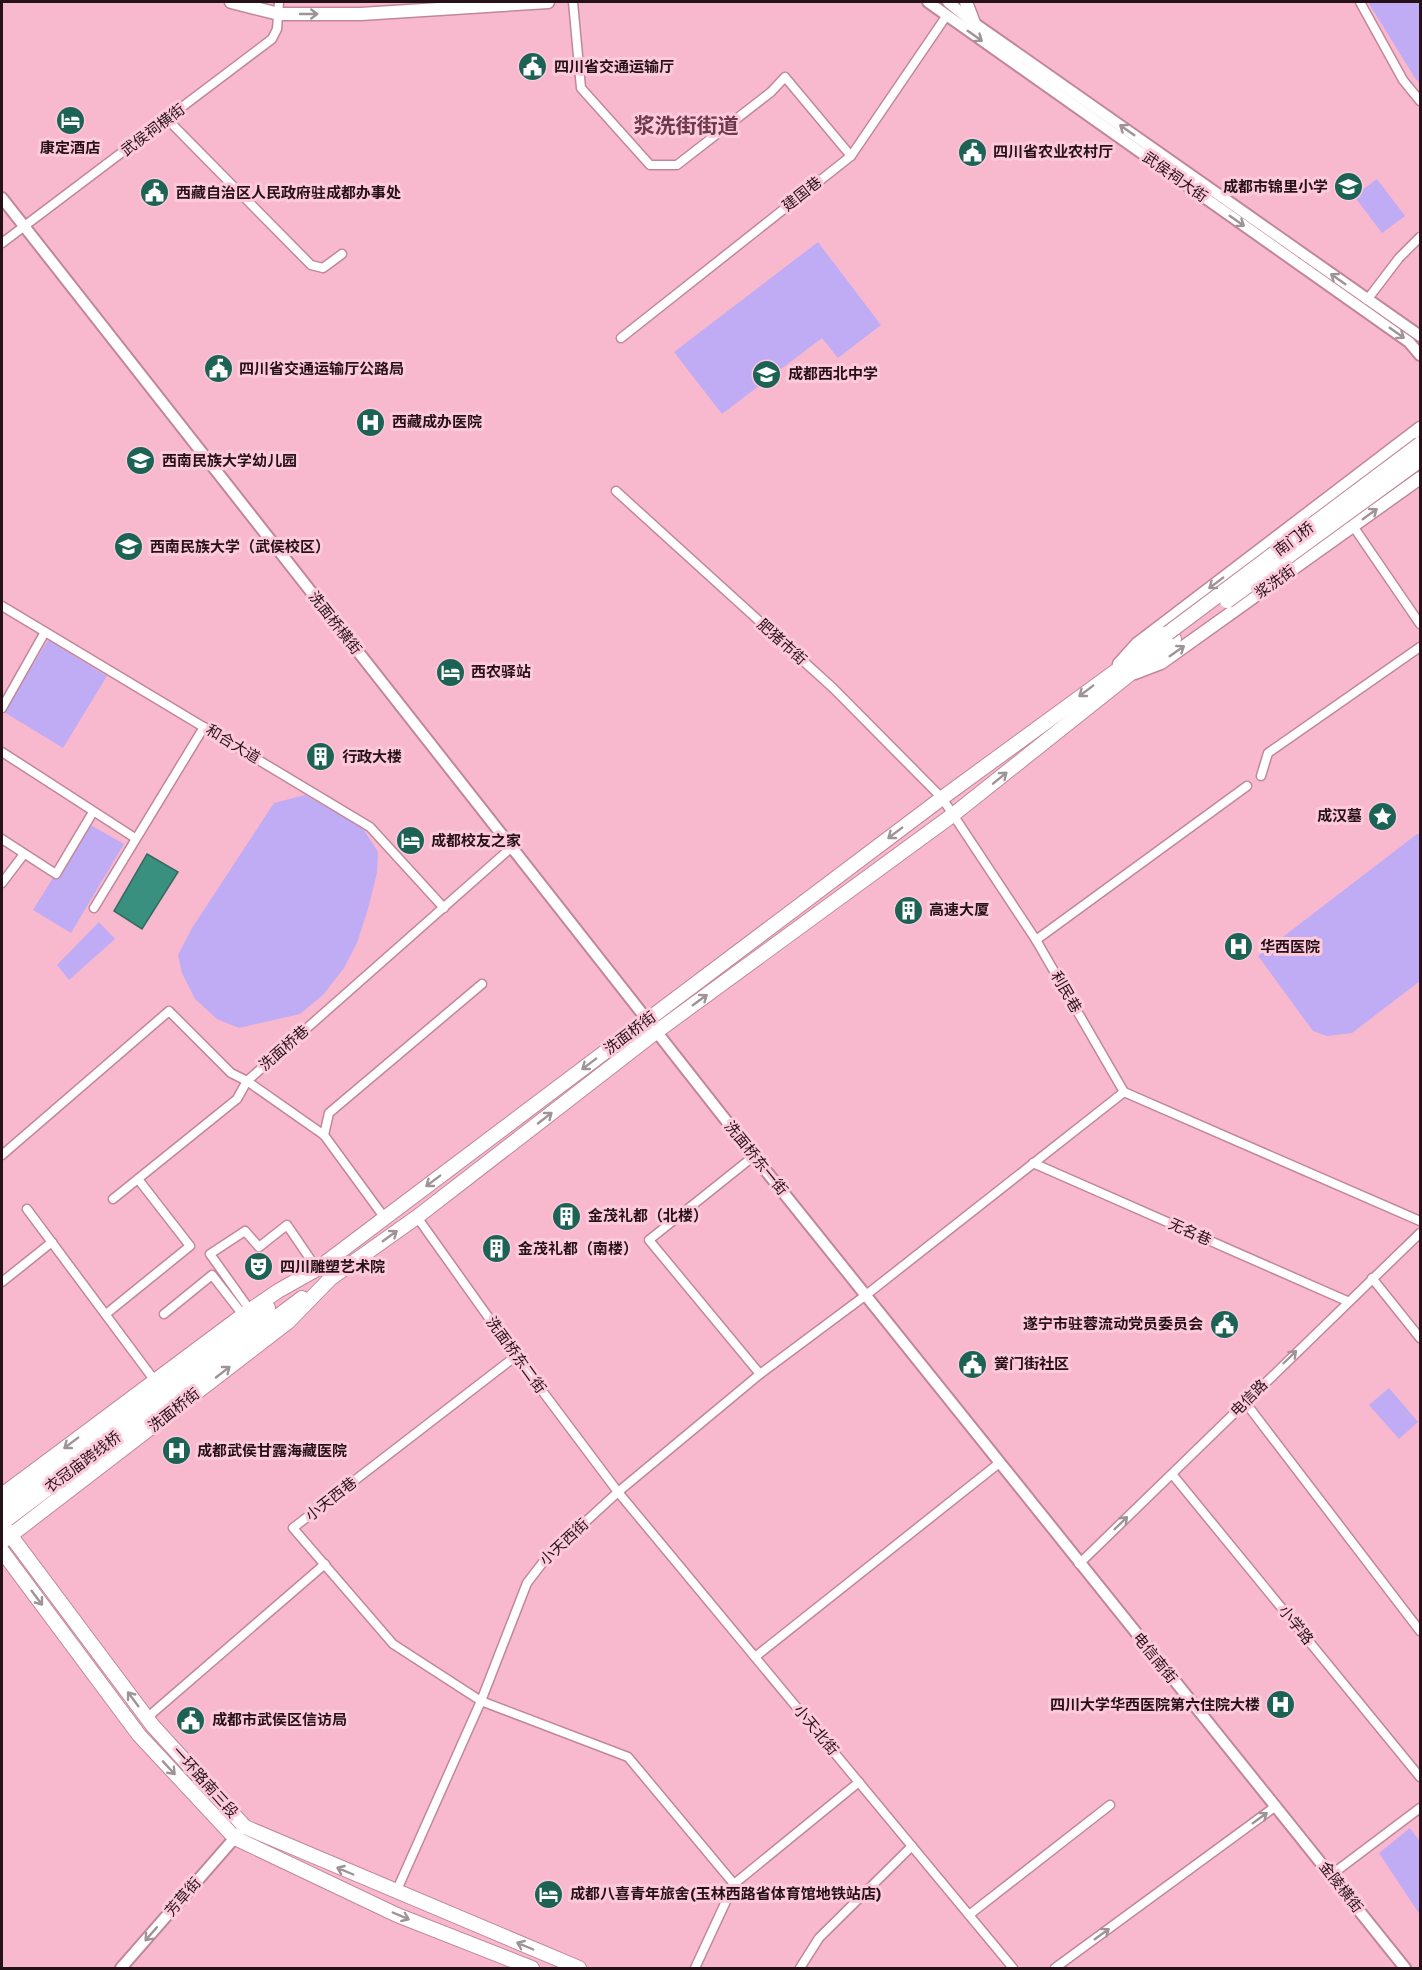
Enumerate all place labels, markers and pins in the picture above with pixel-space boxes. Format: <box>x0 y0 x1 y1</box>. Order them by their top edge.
public building icon: 四川省交通运输厅 <box>517 51 549 83</box>
place label: 四川省交通运输厅 <box>554 58 674 76</box>
hotel icon: 康定酒店 <box>54 105 86 137</box>
public building icon: 四川省农业农村厅 <box>956 136 988 168</box>
place label: 康定酒店 <box>40 139 100 157</box>
place label: 四川省农业农村厅 <box>993 143 1113 161</box>
school or university icon: 成都市锦里小学 <box>1333 171 1365 203</box>
public building icon: 西藏自治区人民政府驻成都办事处 <box>139 177 171 209</box>
place label: 成都市锦里小学 <box>1223 178 1328 196</box>
place label: 西藏自治区人民政府驻成都办事处 <box>176 184 401 202</box>
public building icon: 四川省交通运输厅公路局 <box>202 353 234 385</box>
school or university icon: 成都西北中学 <box>751 358 783 390</box>
place label: 四川省交通运输厅公路局 <box>239 360 404 378</box>
place label: 成都西北中学 <box>788 365 878 383</box>
hospital icon: 西藏成办医院 <box>355 406 387 438</box>
place label: 西藏成办医院 <box>392 413 482 431</box>
school or university icon: 西南民族大学幼儿园 <box>125 445 157 477</box>
place label: 西南民族大学幼儿园 <box>162 452 297 470</box>
school or university icon: 西南民族大学（武侯校区） <box>113 531 145 563</box>
place label: 西南民族大学（武侯校区） <box>150 538 330 556</box>
hotel icon: 西农驿站 <box>434 656 466 688</box>
place label: 西农驿站 <box>471 663 531 681</box>
building icon: 行政大楼 <box>305 741 337 773</box>
place label: 行政大楼 <box>342 748 402 766</box>
place icon: 成汉墓 <box>1367 800 1399 832</box>
place label: 成汉墓 <box>1317 807 1362 825</box>
hotel icon: 成都校友之家 <box>394 825 426 857</box>
place label: 成都校友之家 <box>431 832 521 850</box>
building icon: 高速大厦 <box>892 894 924 926</box>
place label: 高速大厦 <box>929 901 989 919</box>
hospital icon: 华西医院 <box>1223 931 1255 963</box>
place label: 华西医院 <box>1260 938 1320 956</box>
building icon: 金茂礼都（北楼） <box>551 1200 583 1232</box>
place label: 金茂礼都（北楼） <box>588 1207 708 1225</box>
building icon: 金茂礼都（南楼） <box>481 1233 513 1265</box>
place label: 金茂礼都（南楼） <box>518 1240 638 1258</box>
theatre icon: 四川雕塑艺术院 <box>243 1251 275 1283</box>
place label: 四川雕塑艺术院 <box>280 1258 385 1276</box>
public building icon: 遂宁市驻蓉流动党员委员会 <box>1208 1308 1240 1340</box>
place label: 遂宁市驻蓉流动党员委员会 <box>1023 1315 1203 1333</box>
public building icon: 黉门街社区 <box>957 1348 989 1380</box>
place label: 黉门街社区 <box>994 1355 1069 1373</box>
hospital icon: 成都武侯甘露海藏医院 <box>160 1435 192 1467</box>
place label: 成都武侯甘露海藏医院 <box>197 1442 347 1460</box>
hospital icon: 四川大学华西医院第六住院大楼 <box>1265 1689 1297 1721</box>
place label: 四川大学华西医院第六住院大楼 <box>1050 1696 1260 1714</box>
public building icon: 成都市武侯区信访局 <box>175 1704 207 1736</box>
place label: 成都市武侯区信访局 <box>212 1711 347 1729</box>
hotel icon: 成都八喜青年旅舍(玉林西路省体育馆地铁站店) <box>533 1878 565 1910</box>
place label: 成都八喜青年旅舍(玉林西路省体育馆地铁站店) <box>570 1885 882 1903</box>

